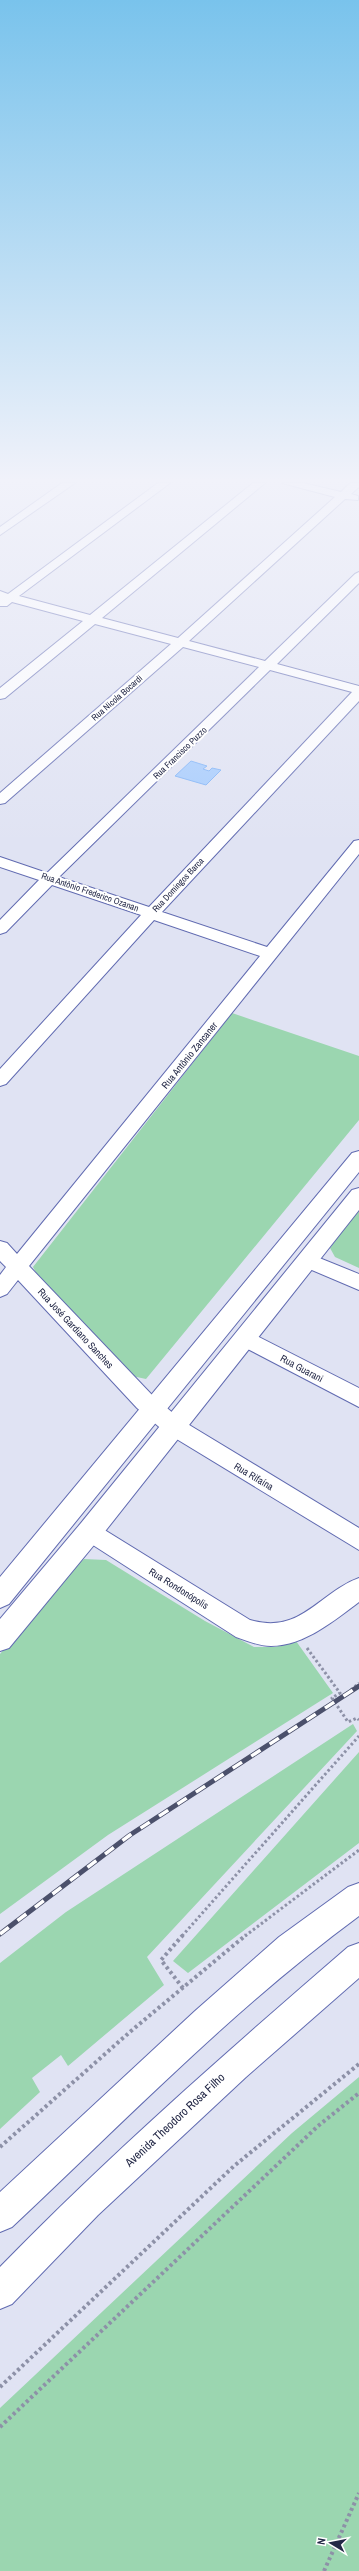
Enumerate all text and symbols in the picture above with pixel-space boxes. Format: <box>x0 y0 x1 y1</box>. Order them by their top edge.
street label: Rua Nicola Bocardi <box>89 672 145 724</box>
street label: Rua Francisco Puzzo <box>150 724 210 782</box>
street label: Rua Domingos Barca <box>150 855 206 915</box>
street label: Rua Antônio Frederico Ozanan <box>40 870 140 914</box>
street label: Rua Antônio Zancaner <box>159 1019 220 1091</box>
street label: Rua José Gardiano Sanches <box>35 1285 116 1371</box>
street label: Rua Guarani <box>278 1352 326 1385</box>
street label: Rua Rifaína <box>232 1460 276 1493</box>
street label: Rua Rondonópolis <box>146 1565 211 1612</box>
street label: Avenida Theodoro Rosa Filho <box>121 2069 228 2171</box>
north arrow <box>311 2523 351 2563</box>
text: N <box>314 2537 329 2546</box>

